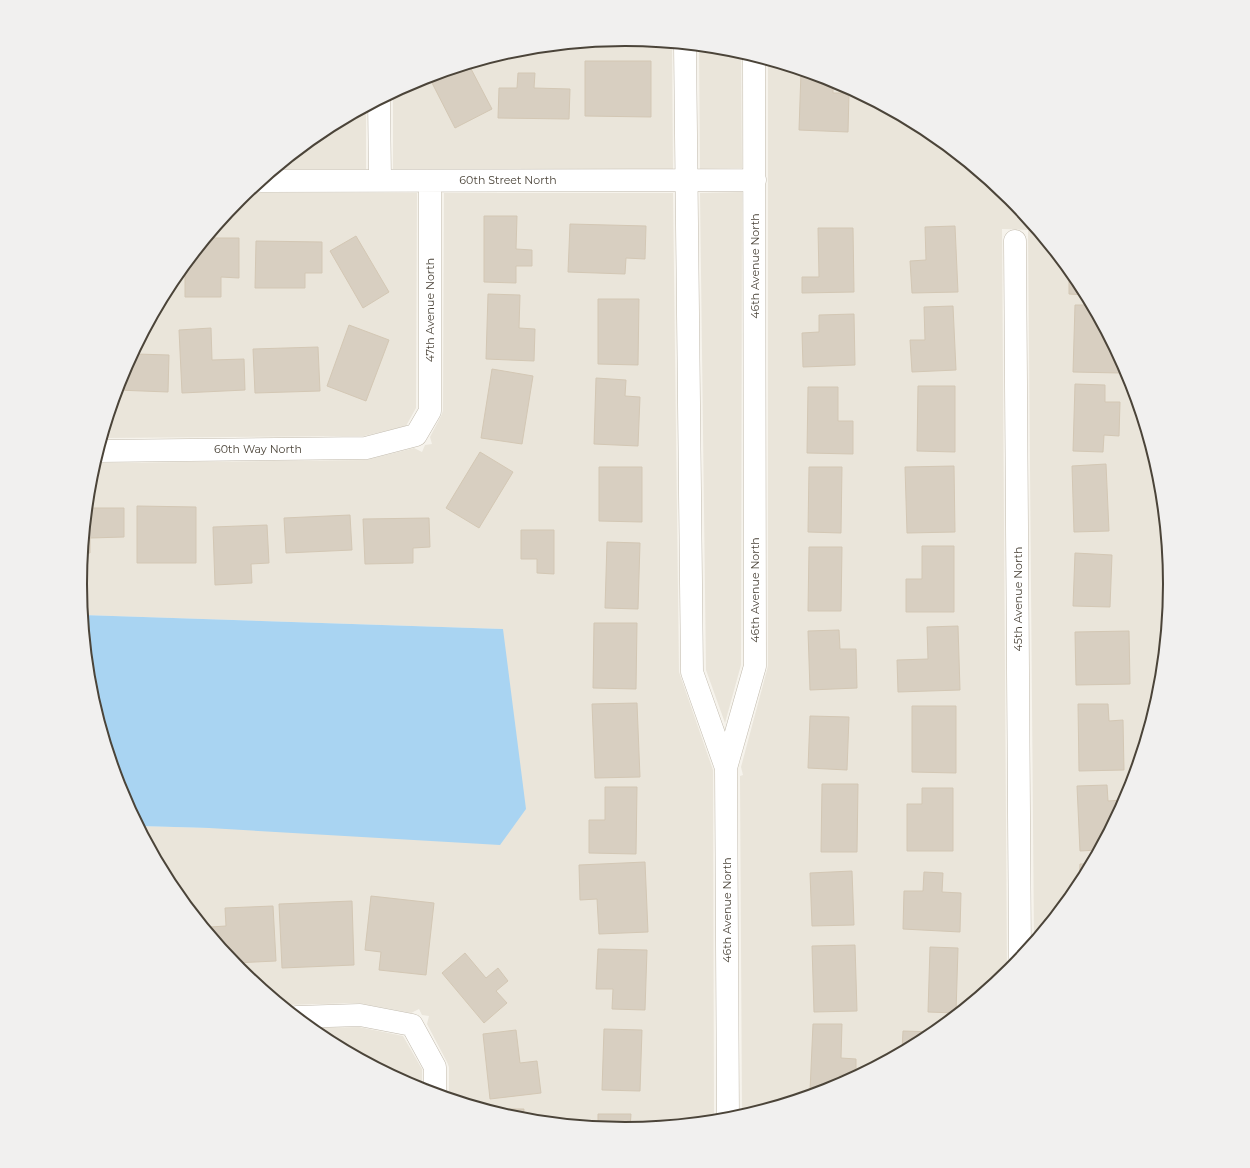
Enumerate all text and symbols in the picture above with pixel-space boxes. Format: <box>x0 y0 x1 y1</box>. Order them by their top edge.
street label: 60th Street North <box>459 173 557 187</box>
street label: 46th Avenue North <box>748 213 762 319</box>
street label: 47th Avenue North <box>423 258 437 362</box>
street label: 60th Way North <box>214 442 302 456</box>
street label: 46th Avenue North <box>748 537 762 643</box>
street label: 45th Avenue North <box>1011 547 1025 651</box>
street label: 46th Avenue North <box>720 857 734 963</box>

